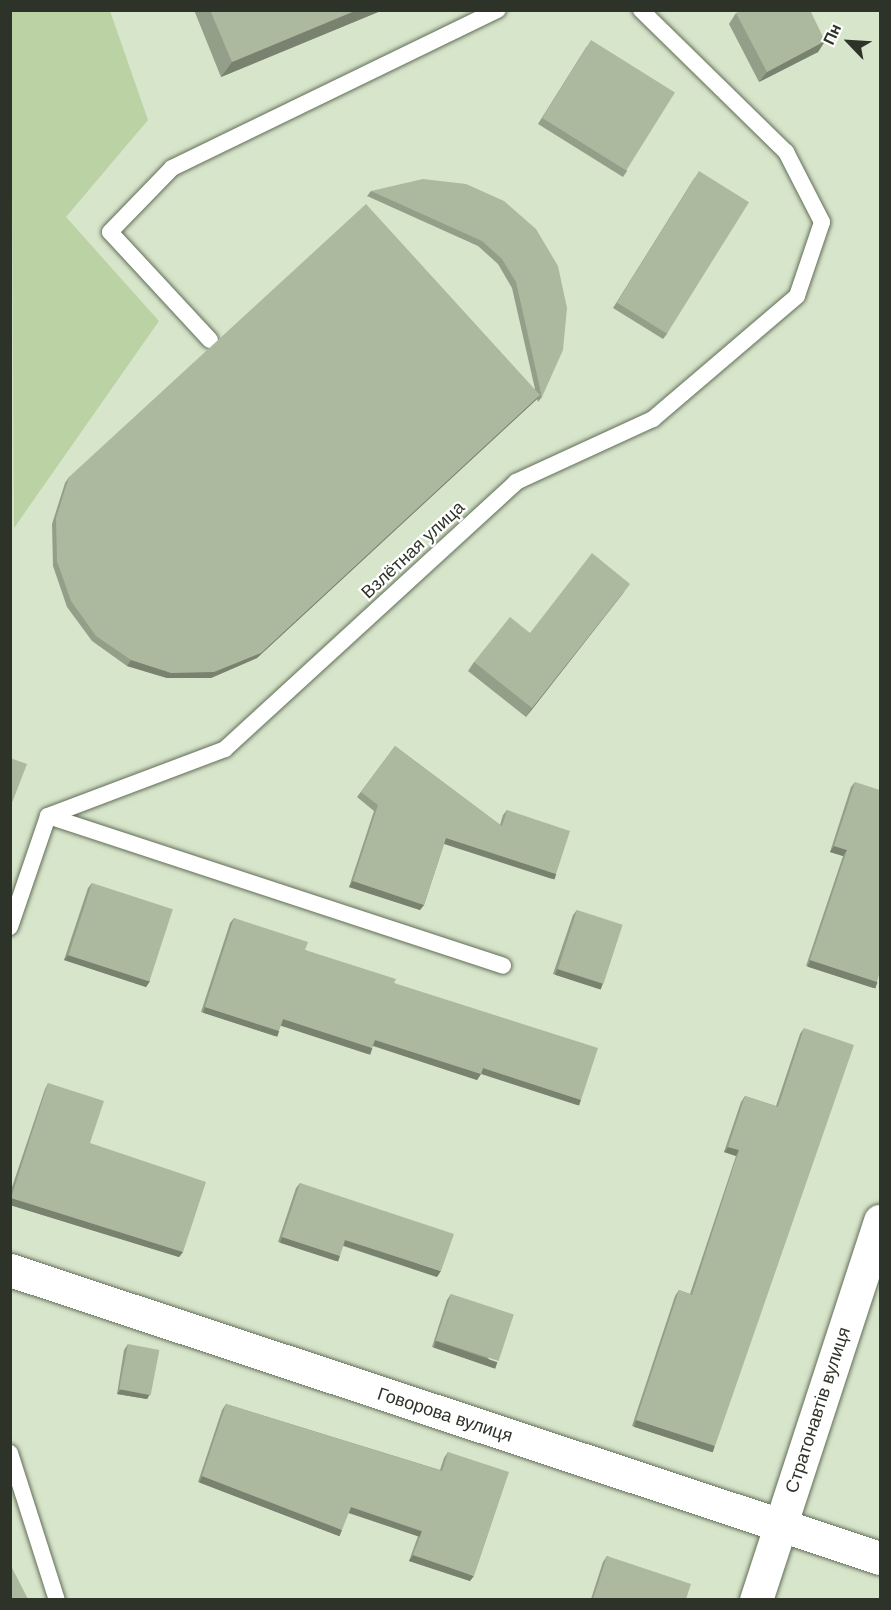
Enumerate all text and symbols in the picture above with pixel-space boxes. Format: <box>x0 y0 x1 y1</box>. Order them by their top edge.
north arrow <box>819 12 879 72</box>
text: Пн <box>820 21 844 47</box>
street label: Взлётная улица <box>357 497 469 603</box>
street label: Стратонавтів вулиця <box>781 1324 855 1496</box>
street label: Говорова вулиця <box>375 1383 515 1447</box>

